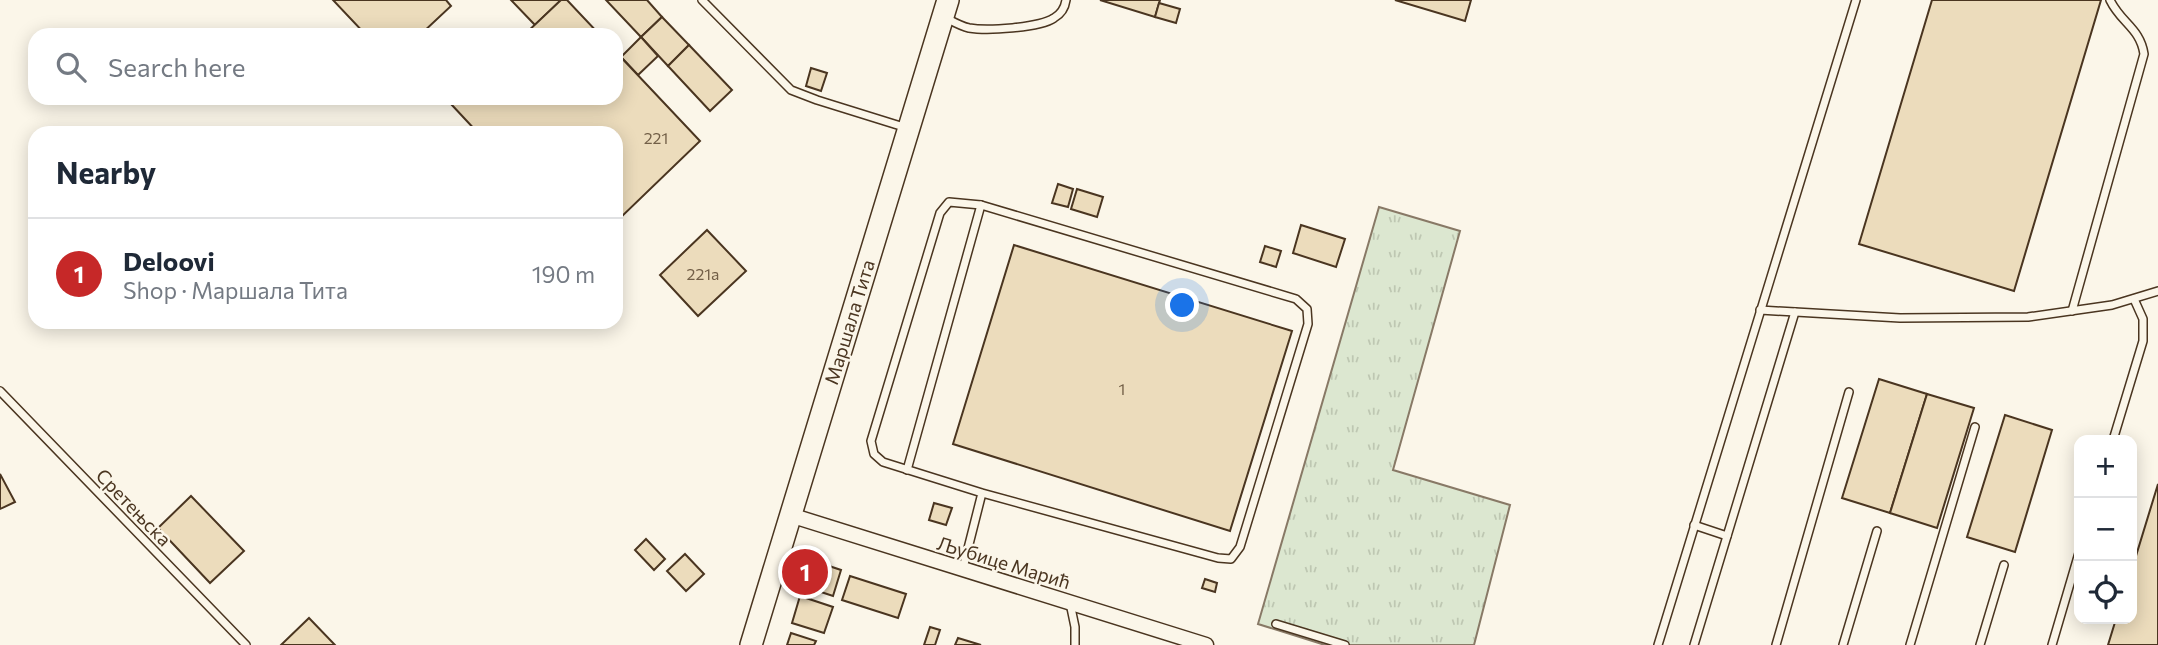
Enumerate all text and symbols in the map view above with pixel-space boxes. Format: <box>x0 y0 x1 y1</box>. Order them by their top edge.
search box <box>28 28 623 105</box>
icon: search <box>52 48 90 86</box>
text: Search here <box>108 51 246 82</box>
house number: 221 <box>644 128 668 147</box>
text: Nearby <box>56 153 156 190</box>
text: Deloovi <box>123 245 215 276</box>
street label: Маршала Тита <box>819 257 879 387</box>
text: 1 <box>74 260 84 288</box>
text: 190 m <box>532 260 595 288</box>
house number: 221a <box>687 264 719 283</box>
text: Shop · Маршала Тита <box>123 276 348 304</box>
your location <box>1165 288 1199 322</box>
house number: 1 <box>1119 379 1125 398</box>
map controls <box>2074 435 2137 624</box>
button: + <box>2074 435 2137 498</box>
street label: Сретењска <box>92 464 176 550</box>
button: − <box>2074 498 2137 561</box>
street label: Љубице Марић <box>935 531 1073 593</box>
pin: 1 <box>782 546 828 598</box>
button: locate <box>2074 561 2137 624</box>

